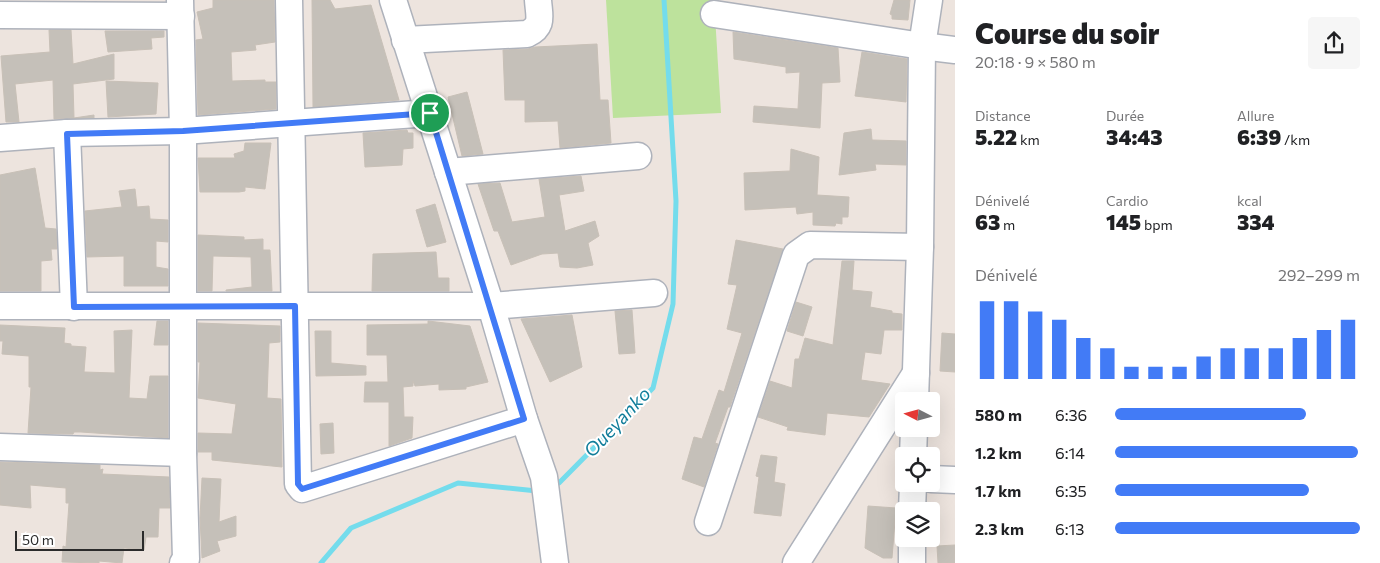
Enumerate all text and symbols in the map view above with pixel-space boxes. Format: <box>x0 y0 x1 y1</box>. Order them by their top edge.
text: Course du soir <box>975 16 1160 50</box>
button: share <box>1308 17 1360 69</box>
text: 20:18 · 9 × 580 m <box>975 52 1096 71</box>
pin <box>409 92 451 134</box>
icon: arrive <box>416 99 444 127</box>
text: Distance <box>975 107 1031 124</box>
text: Durée <box>1106 107 1144 124</box>
text: Allure <box>1237 107 1274 124</box>
text: 5.22 <box>975 124 1017 149</box>
text: 34:43 <box>1106 124 1163 149</box>
text: 6:39 <box>1237 124 1281 149</box>
text: km <box>1017 131 1040 148</box>
text: /km <box>1281 131 1310 148</box>
text: Dénivelé <box>975 192 1030 209</box>
text: Cardio <box>1106 192 1148 209</box>
text: kcal <box>1237 192 1262 209</box>
text: 63 <box>975 209 1000 234</box>
text: 145 <box>1106 209 1141 234</box>
text: 334 <box>1237 209 1275 234</box>
text: m <box>1000 216 1015 233</box>
text: bpm <box>1141 216 1173 233</box>
text: Dénivelé <box>975 265 1037 284</box>
text: 292–299 m <box>1278 265 1360 284</box>
water label: Oueyanko <box>578 382 655 462</box>
north arrow <box>895 392 940 438</box>
map controls <box>895 392 940 547</box>
text: 580 m <box>975 405 1022 424</box>
text: 6:36 <box>1055 405 1087 424</box>
text: 1.2 km <box>975 443 1022 462</box>
text: 6:14 <box>1055 443 1085 462</box>
button: locate <box>895 447 940 492</box>
text: 1.7 km <box>975 481 1021 500</box>
text: 6:35 <box>1055 481 1087 500</box>
button: layers <box>895 502 940 547</box>
text: 2.3 km <box>975 519 1024 538</box>
text: 6:13 <box>1055 519 1084 538</box>
scale bar <box>15 528 144 551</box>
text: 50 m <box>22 531 54 548</box>

